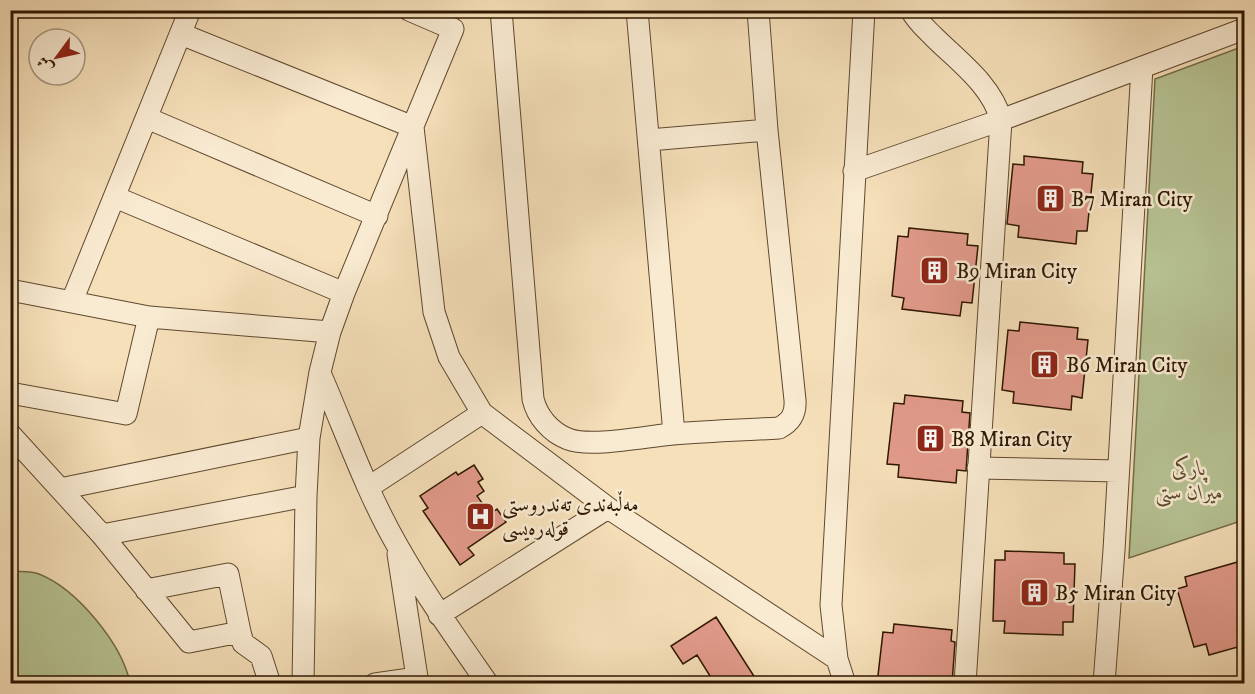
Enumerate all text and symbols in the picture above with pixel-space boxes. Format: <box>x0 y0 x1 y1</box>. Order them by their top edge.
north arrow <box>27 27 87 87</box>
text: ش <box>33 53 58 77</box>
building icon: B7 Miran City <box>1034 183 1066 215</box>
place label: B7 Miran City <box>1071 187 1194 213</box>
building icon: B9 Miran City <box>919 255 951 287</box>
place label: B9 Miran City <box>956 259 1078 285</box>
building icon: B6 Miran City <box>1029 349 1061 381</box>
place label: B6 Miran City <box>1066 353 1188 379</box>
building icon: B8 Miran City <box>914 423 946 455</box>
place label: B8 Miran City <box>951 427 1073 453</box>
park label: پارکی میران ستی <box>1155 455 1223 507</box>
place label: مەڵبەندی تەندروستی قولەرەیسی <box>502 491 639 543</box>
hospital icon: مەڵبەندی تەندروستی قولەرەیسی <box>465 500 497 532</box>
building icon: B5 Miran City <box>1018 577 1050 609</box>
place label: B5 Miran City <box>1055 581 1177 607</box>

